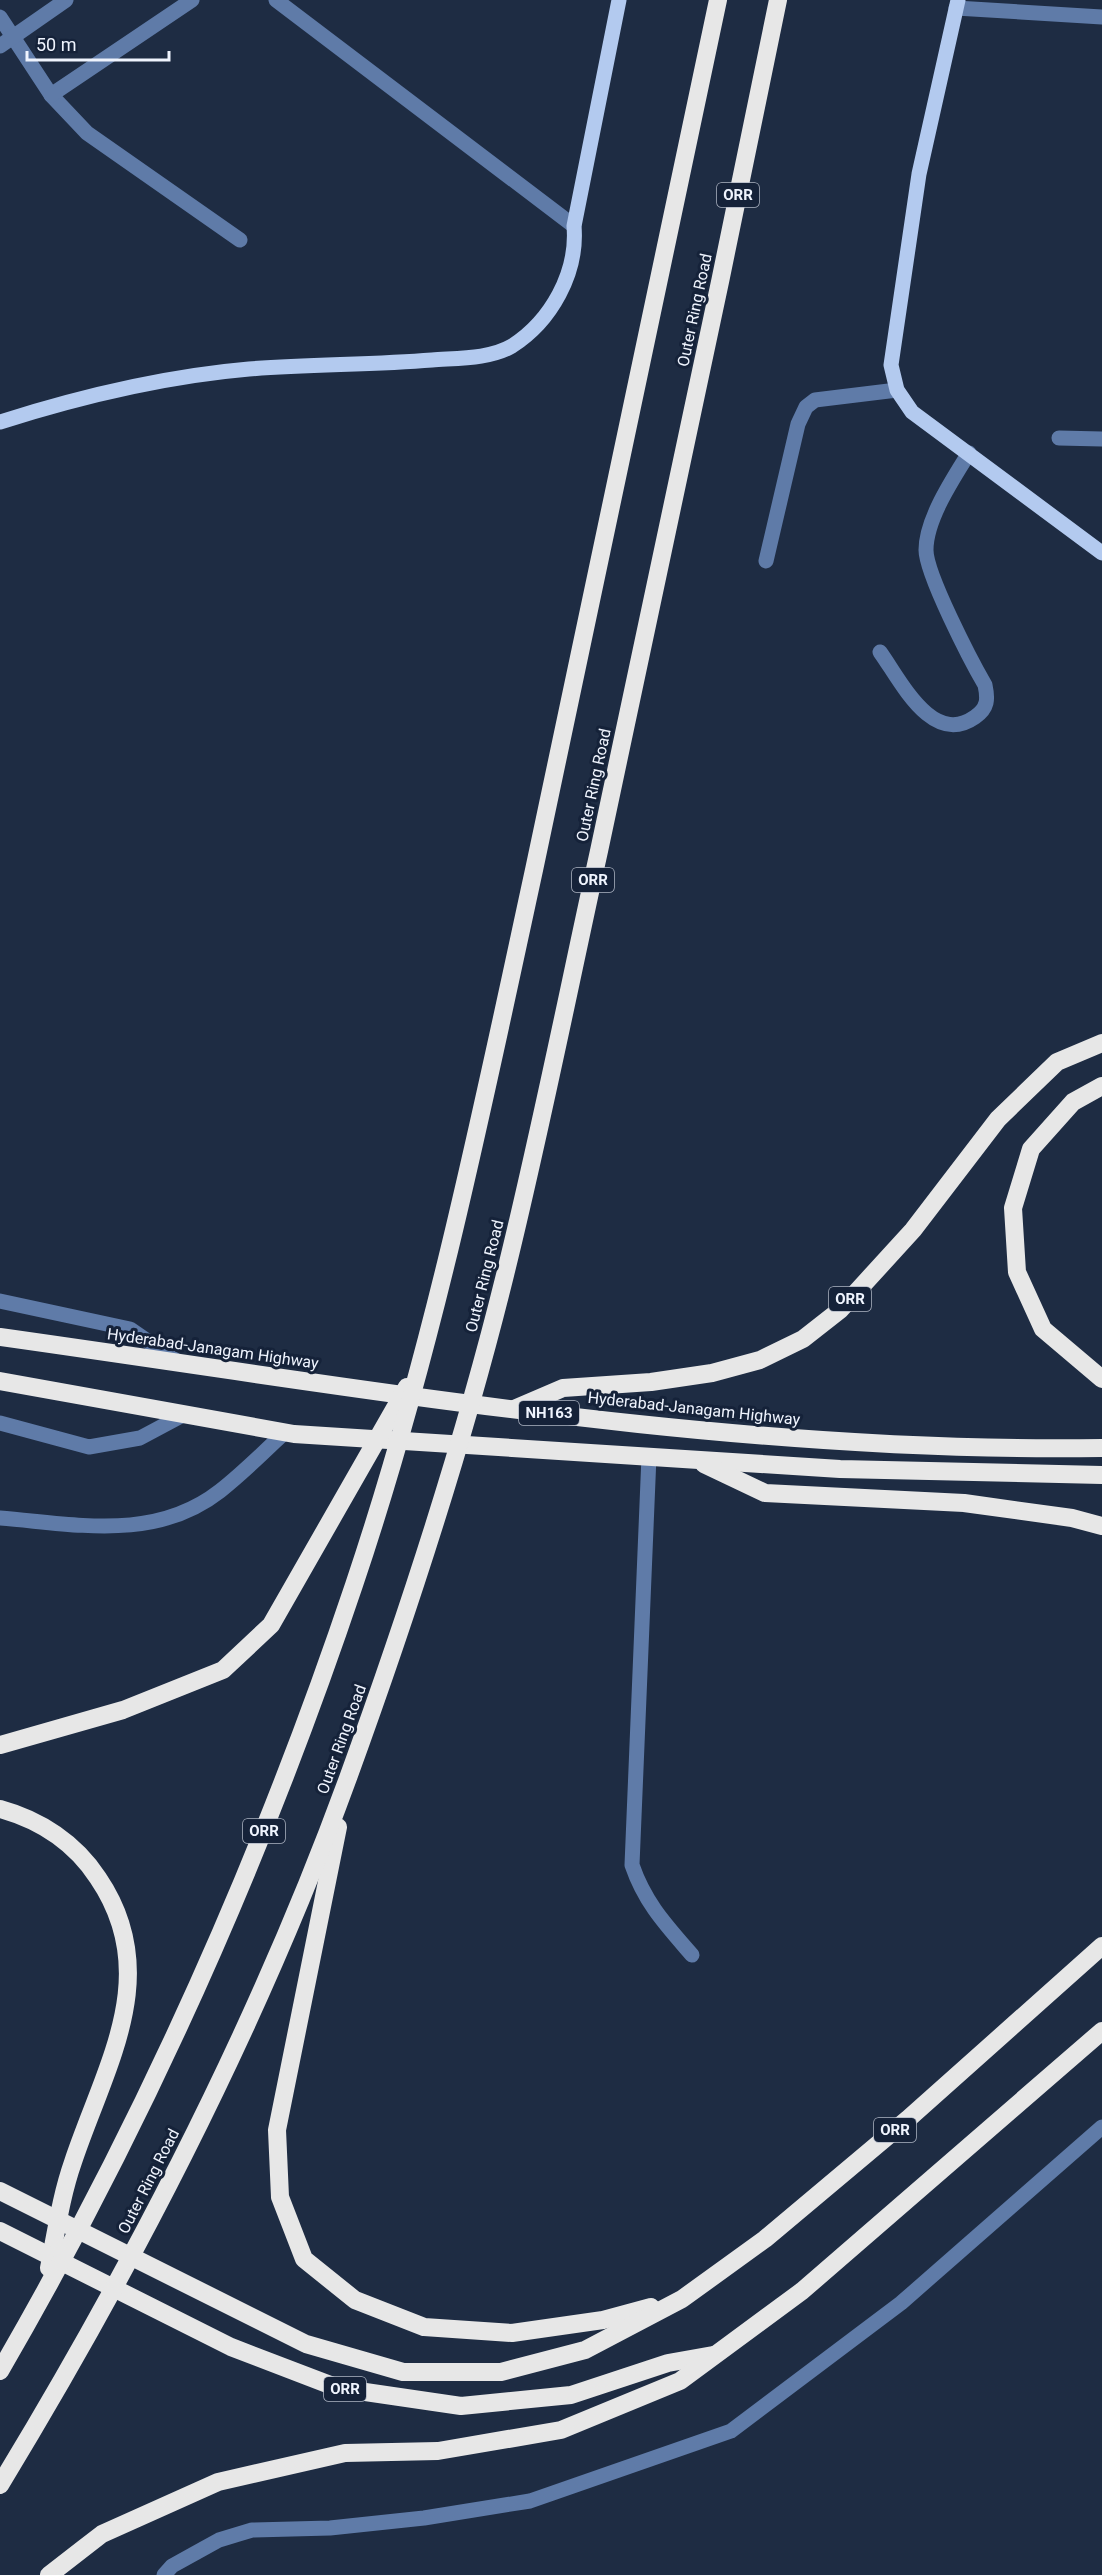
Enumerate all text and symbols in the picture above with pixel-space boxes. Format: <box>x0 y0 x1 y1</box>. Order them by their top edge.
scale bar <box>27 24 170 62</box>
text: 50 m <box>36 34 76 55</box>
road number: ORR <box>717 183 759 207</box>
street label: Outer Ring Road <box>673 252 716 368</box>
street label: Outer Ring Road <box>572 727 615 843</box>
road number: ORR <box>572 868 614 892</box>
street label: Outer Ring Road <box>461 1218 508 1334</box>
road number: ORR <box>829 1287 871 1311</box>
street label: Hyderabad-Janagam Highway <box>106 1324 320 1373</box>
street label: Hyderabad-Janagam Highway <box>587 1388 801 1429</box>
road number: NH163 <box>519 1401 579 1425</box>
street label: Outer Ring Road <box>313 1682 370 1797</box>
road number: ORR <box>243 1819 285 1843</box>
road number: ORR <box>874 2118 916 2142</box>
street label: Outer Ring Road <box>114 2126 183 2237</box>
road number: ORR <box>324 2377 366 2401</box>

